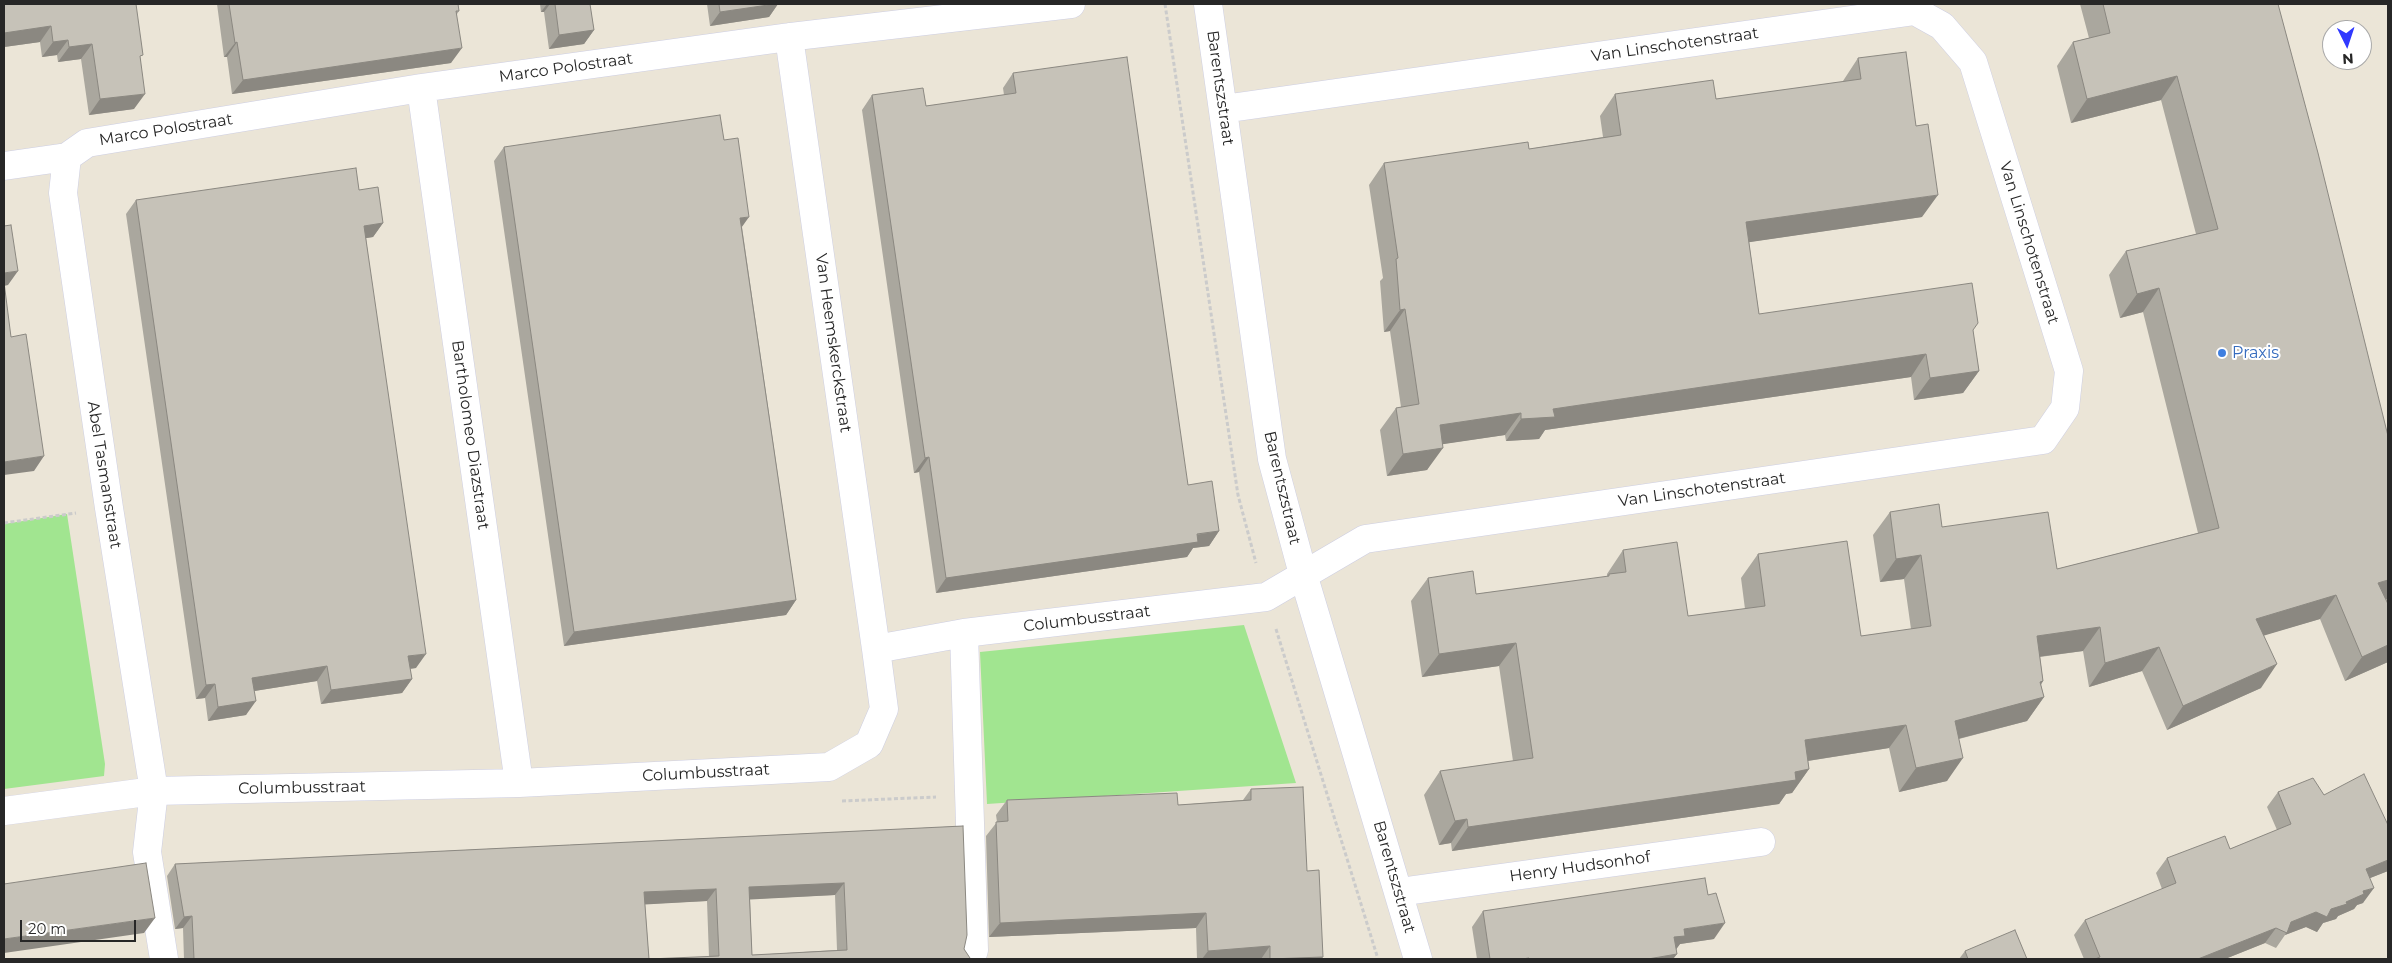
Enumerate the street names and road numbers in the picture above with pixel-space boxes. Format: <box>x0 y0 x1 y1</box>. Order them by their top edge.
street label: Van Linschotenstraat <box>1590 24 1760 66</box>
street label: Barentszstraat <box>1202 29 1238 147</box>
street label: Marco Polostraat <box>498 49 634 87</box>
street label: Marco Polostraat <box>98 110 234 150</box>
street label: Van Linschotenstraat <box>1995 159 2063 327</box>
street label: Van Heemskerckstraat <box>811 252 855 434</box>
street label: Bartholomeo Diazstraat <box>447 339 493 531</box>
street label: Abel Tasmanstraat <box>83 400 125 550</box>
street label: Barentszstraat <box>1260 429 1304 547</box>
street label: Van Linschotenstraat <box>1617 469 1787 511</box>
street label: Columbusstraat <box>1022 602 1152 636</box>
street label: Columbusstraat <box>642 760 770 786</box>
street label: Columbusstraat <box>238 777 366 799</box>
street label: Barentszstraat <box>1369 819 1419 935</box>
street label: Henry Hudsonhof <box>1508 848 1652 886</box>

